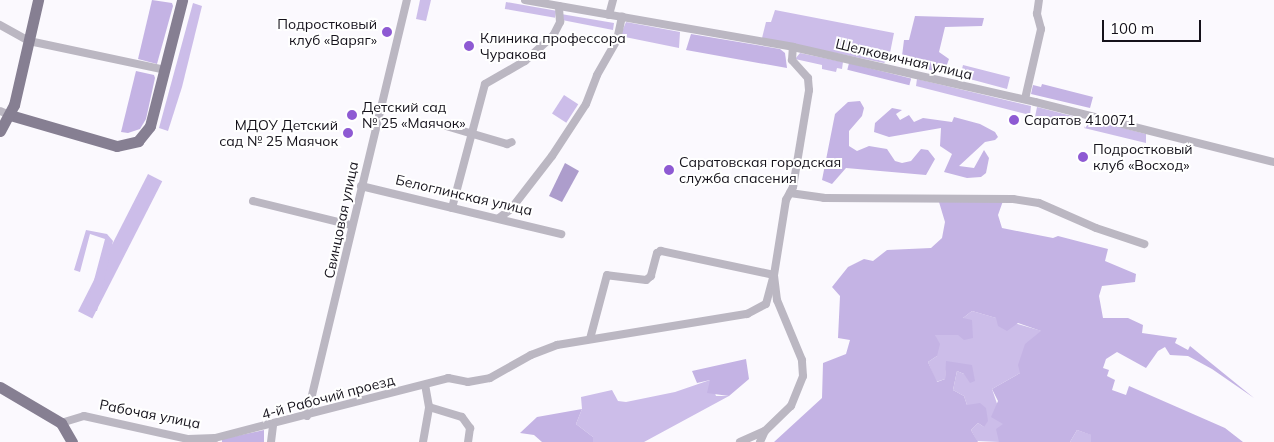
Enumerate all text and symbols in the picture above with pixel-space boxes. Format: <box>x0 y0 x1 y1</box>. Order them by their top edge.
scale bar <box>1104 10 1203 42</box>
place label: Подростковый клуб «Варяг» <box>277 16 377 48</box>
text: 100 m <box>1110 19 1154 38</box>
marker: Подростковый клуб «Варяг» <box>381 26 393 38</box>
place label: Клиника профессора Чуракова <box>480 30 626 62</box>
street label: Шелковичная улица <box>834 35 974 83</box>
marker: Клиника профессора Чуракова <box>462 39 476 53</box>
place label: Детский сад № 25 «Маячок» <box>362 99 466 132</box>
marker: Детский сад № 25 «Маячок» <box>346 109 358 121</box>
place label: Саратов 410071 <box>1024 112 1135 128</box>
marker: Саратов 410071 <box>1008 114 1020 126</box>
place label: МДОУ Детский сад № 25 Маячок <box>219 117 338 150</box>
marker: МДОУ Детский сад № 25 Маячок <box>342 127 354 139</box>
place label: Подростковый клуб «Восход» <box>1093 141 1193 174</box>
marker: Подростковый клуб «Восход» <box>1077 151 1089 163</box>
place label: Саратовская городская служба спасения <box>679 154 841 186</box>
street label: Свинцовая улица <box>320 160 362 280</box>
marker: Саратовская городская служба спасения <box>663 164 675 176</box>
street label: Белоглинская улица <box>394 171 534 219</box>
street label: 4-й Рабочий проезд <box>260 371 396 423</box>
street label: Рабочая улица <box>98 396 202 432</box>

